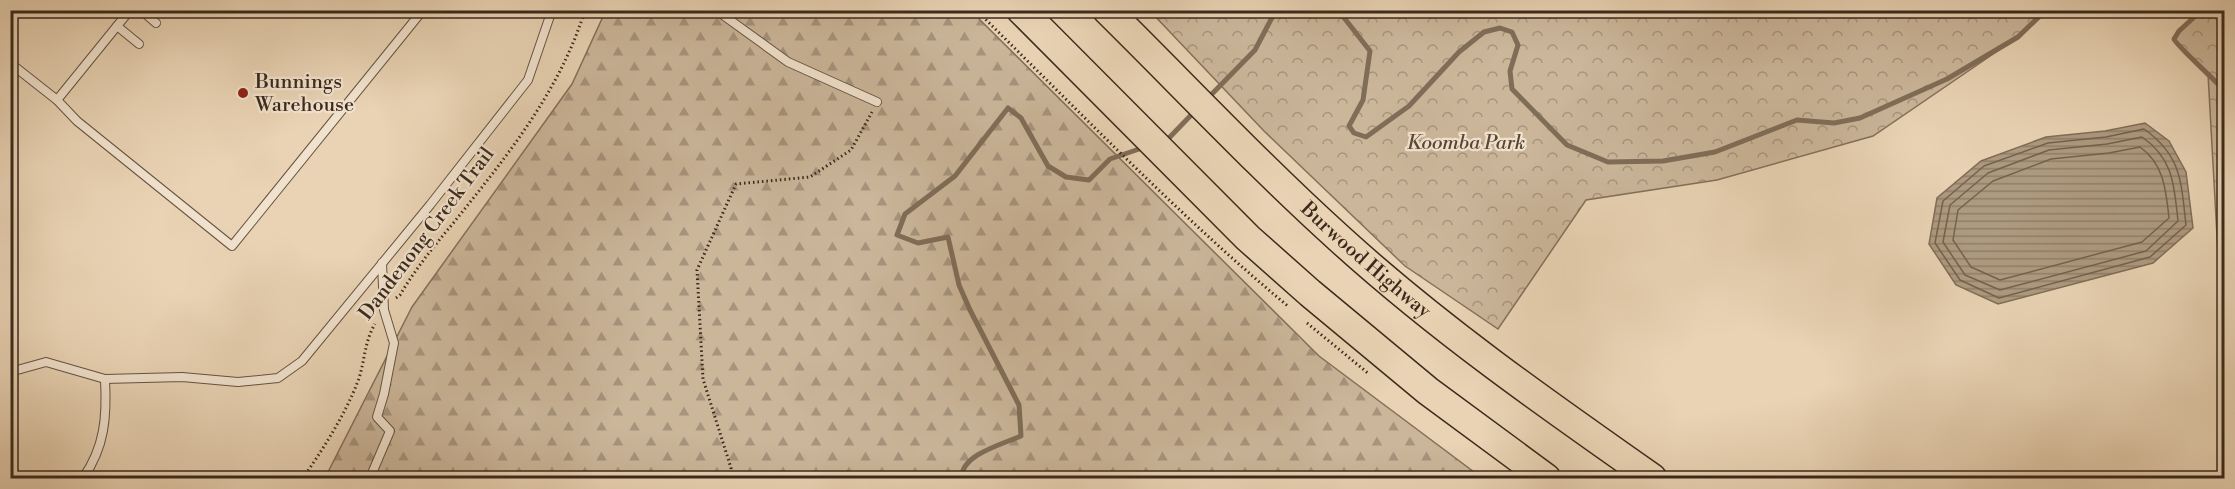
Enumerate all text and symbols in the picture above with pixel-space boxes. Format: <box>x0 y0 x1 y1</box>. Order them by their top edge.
place label: Bunnings Warehouse <box>254 70 354 118</box>
marker: Bunnings Warehouse <box>236 86 250 100</box>
park label: Koomba Park <box>1407 131 1525 156</box>
street label: Dandenong Creek Trail <box>354 143 500 325</box>
street label: Burwood Highway <box>1295 196 1436 324</box>

